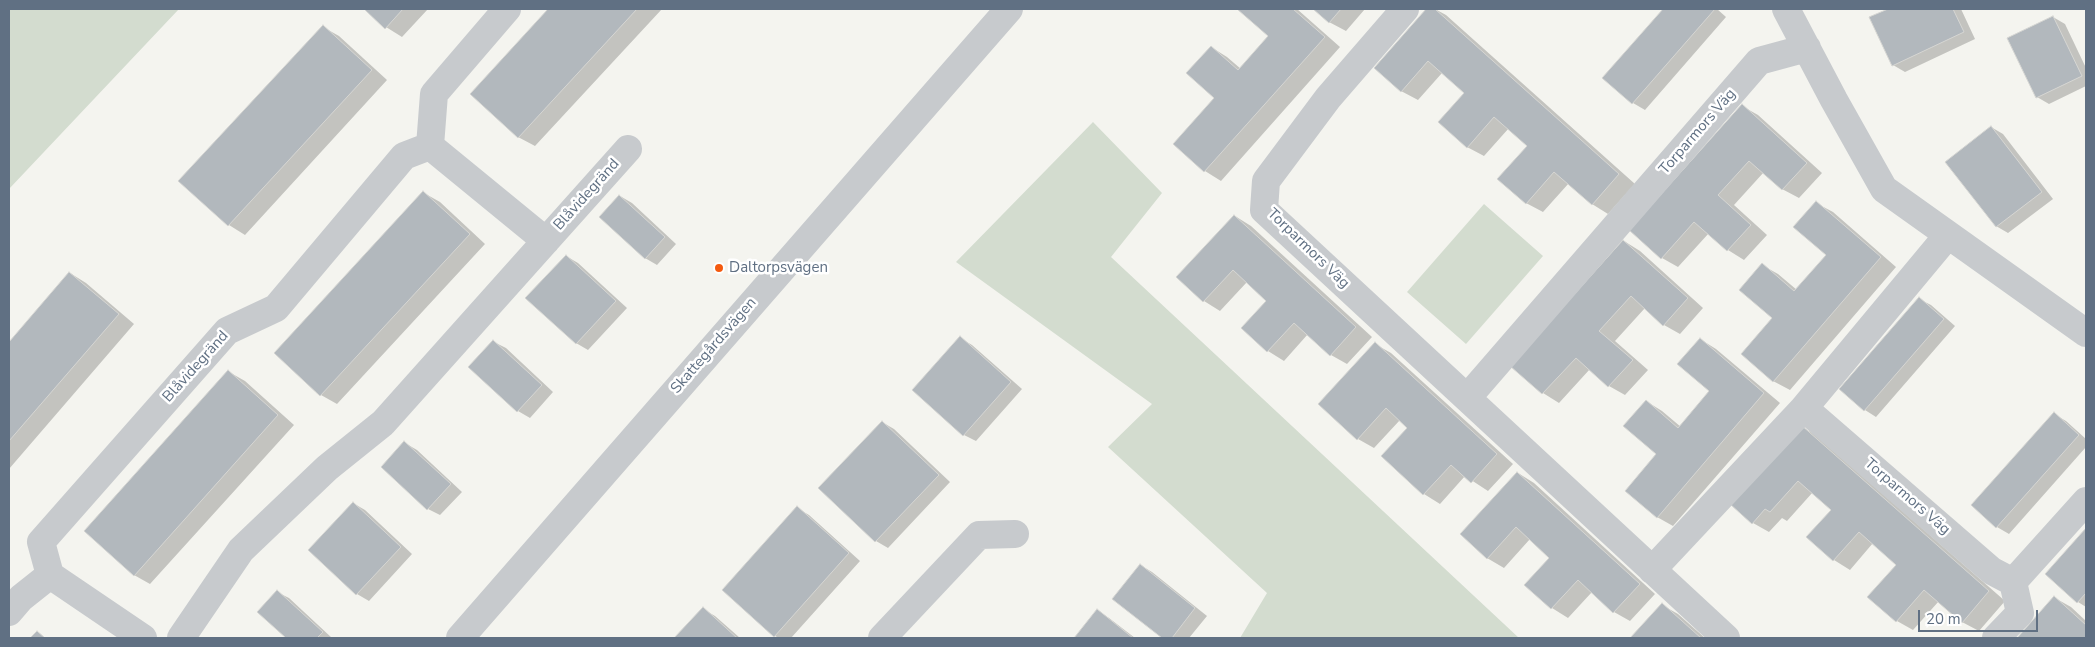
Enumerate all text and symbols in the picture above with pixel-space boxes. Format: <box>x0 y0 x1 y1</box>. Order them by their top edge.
street label: Torparmors Väg <box>1656 86 1740 178</box>
street label: Blåvidegränd <box>550 156 624 234</box>
street label: Torparmors Väg <box>1263 205 1353 293</box>
place label: Daltorpsvägen <box>729 259 828 277</box>
marker: Daltorpsvägen <box>713 262 725 274</box>
street label: Skattegårdsvägen <box>667 294 761 398</box>
street label: Blåvidegränd <box>159 328 233 406</box>
street label: Torparmors Väg <box>1861 455 1953 539</box>
scale bar <box>1920 600 2040 632</box>
text: 20 m <box>1926 609 1961 629</box>

